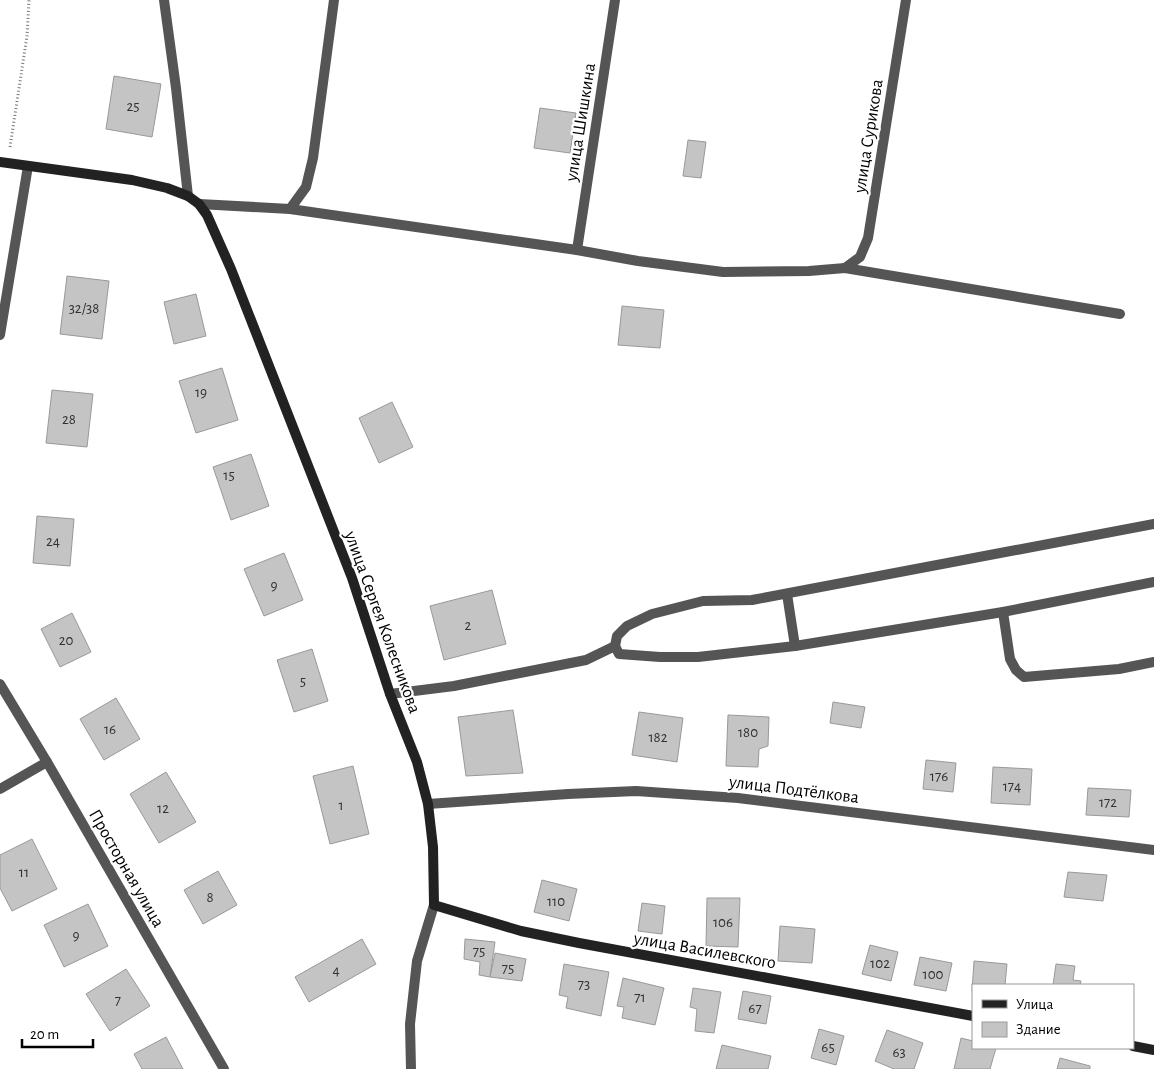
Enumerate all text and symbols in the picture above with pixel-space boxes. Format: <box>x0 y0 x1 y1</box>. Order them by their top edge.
street label: улица Шишкина <box>563 62 599 184</box>
street label: улица Сурикова <box>851 78 887 195</box>
house number: 25 <box>126 99 140 114</box>
house number: 32/38 <box>69 301 99 316</box>
house number: 19 <box>195 385 207 400</box>
house number: 28 <box>62 412 76 427</box>
house number: 15 <box>223 468 235 483</box>
street label: улица Сергея Колесникова <box>340 528 423 716</box>
house number: 24 <box>46 534 60 549</box>
house number: 9 <box>270 578 278 593</box>
house number: 2 <box>465 618 472 633</box>
house number: 20 <box>59 633 73 648</box>
house number: 5 <box>300 674 306 689</box>
house number: 16 <box>104 722 116 737</box>
house number: 180 <box>738 725 758 740</box>
house number: 182 <box>648 730 668 745</box>
house number: 176 <box>930 769 948 784</box>
street label: улица Подтёлкова <box>727 773 860 807</box>
house number: 174 <box>1003 779 1021 794</box>
house number: 172 <box>1099 795 1117 810</box>
house number: 1 <box>338 798 344 813</box>
house number: 12 <box>157 801 169 816</box>
street label: Просторная улица <box>85 806 167 931</box>
house number: 11 <box>19 865 29 880</box>
house number: 8 <box>206 890 214 905</box>
house number: 110 <box>547 894 565 909</box>
house number: 106 <box>713 915 733 930</box>
house number: 9 <box>72 928 80 943</box>
street label: улица Василевского <box>631 929 777 972</box>
house number: 75 <box>473 944 485 959</box>
house number: 102 <box>870 956 890 971</box>
house number: 75 <box>502 961 514 976</box>
house number: 4 <box>332 963 340 978</box>
house number: 100 <box>922 967 944 982</box>
house number: 73 <box>578 977 590 992</box>
legend <box>972 984 1134 1049</box>
house number: 71 <box>634 990 646 1005</box>
house number: 7 <box>115 993 121 1008</box>
text: Улица <box>1016 997 1053 1012</box>
house number: 67 <box>748 1001 762 1016</box>
scale bar <box>22 1016 94 1048</box>
text: Здание <box>1016 1022 1061 1037</box>
text: 20 m <box>30 1027 59 1042</box>
house number: 65 <box>821 1040 835 1055</box>
house number: 63 <box>892 1045 906 1060</box>

